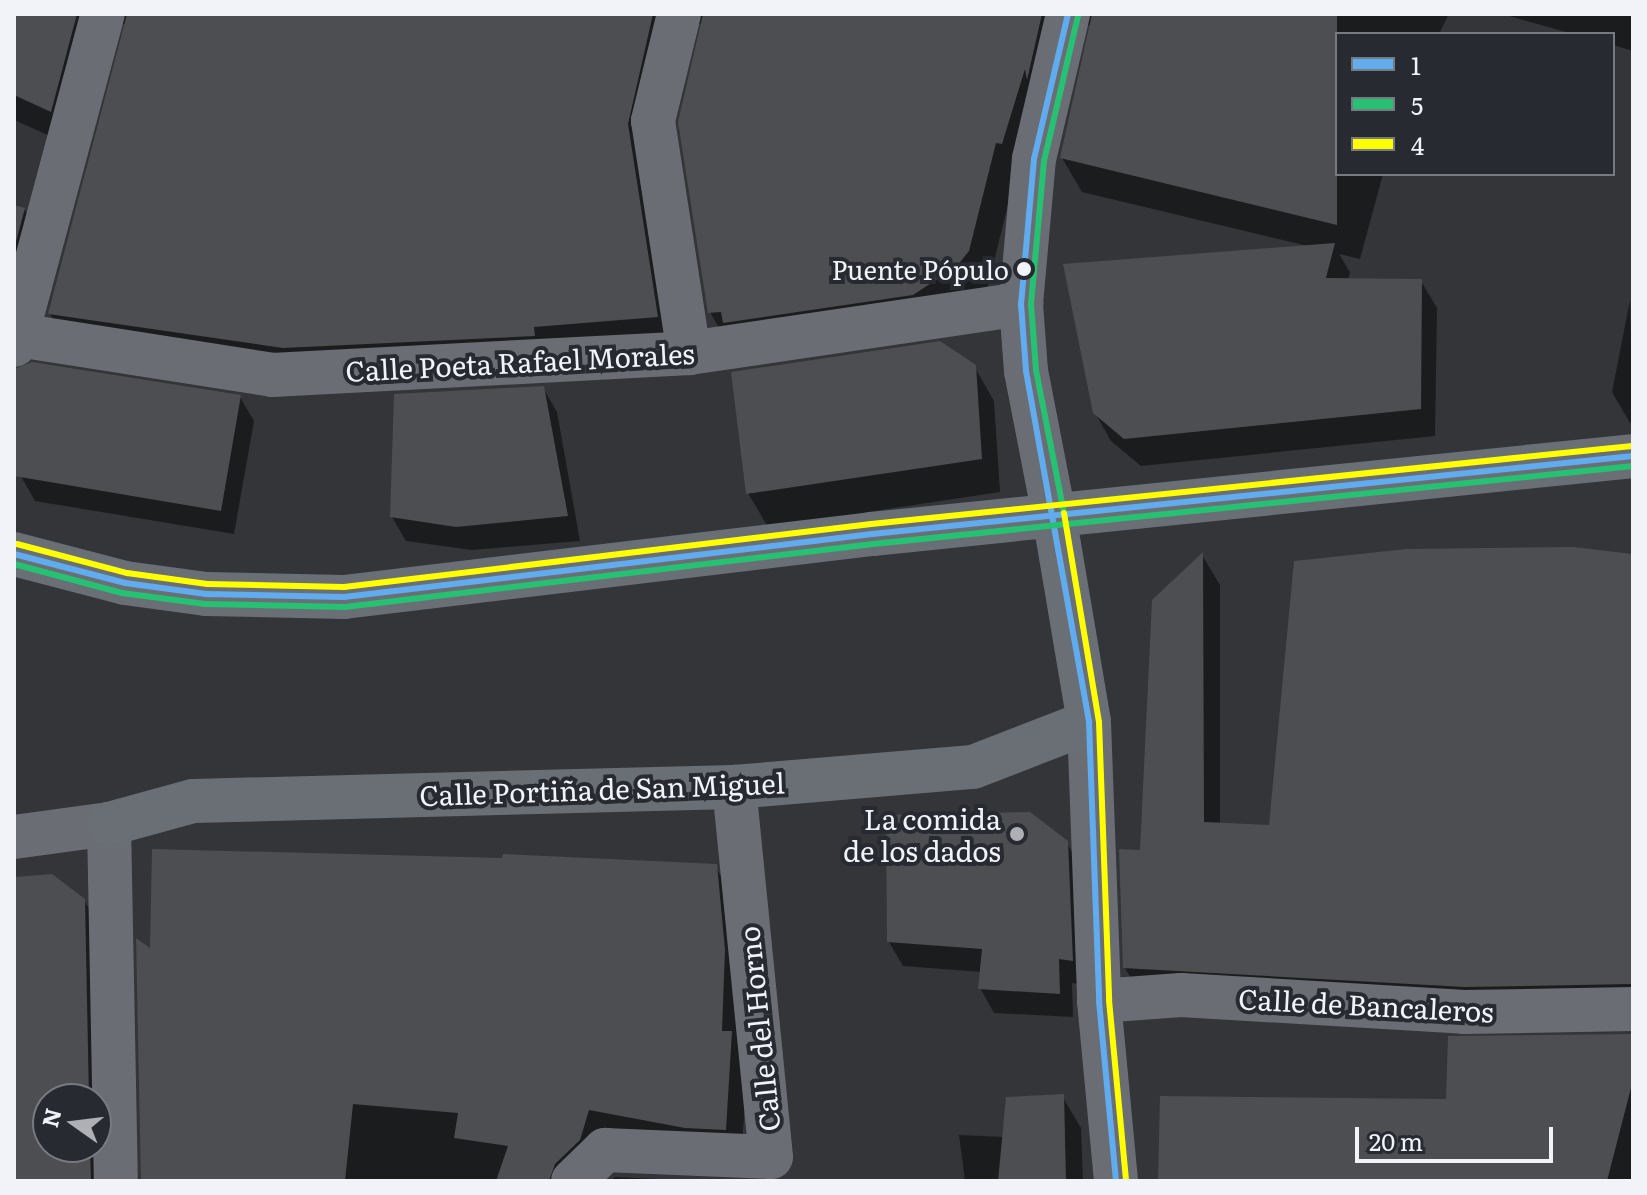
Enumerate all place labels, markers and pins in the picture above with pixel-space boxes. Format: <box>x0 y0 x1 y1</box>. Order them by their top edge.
place label: Puente Pópulo <box>831 253 1009 285</box>
marker: Puente Pópulo <box>1016 261 1032 277</box>
place label: La comida de los dados <box>843 801 1001 867</box>
marker: La comida de los dados <box>1008 825 1026 843</box>

